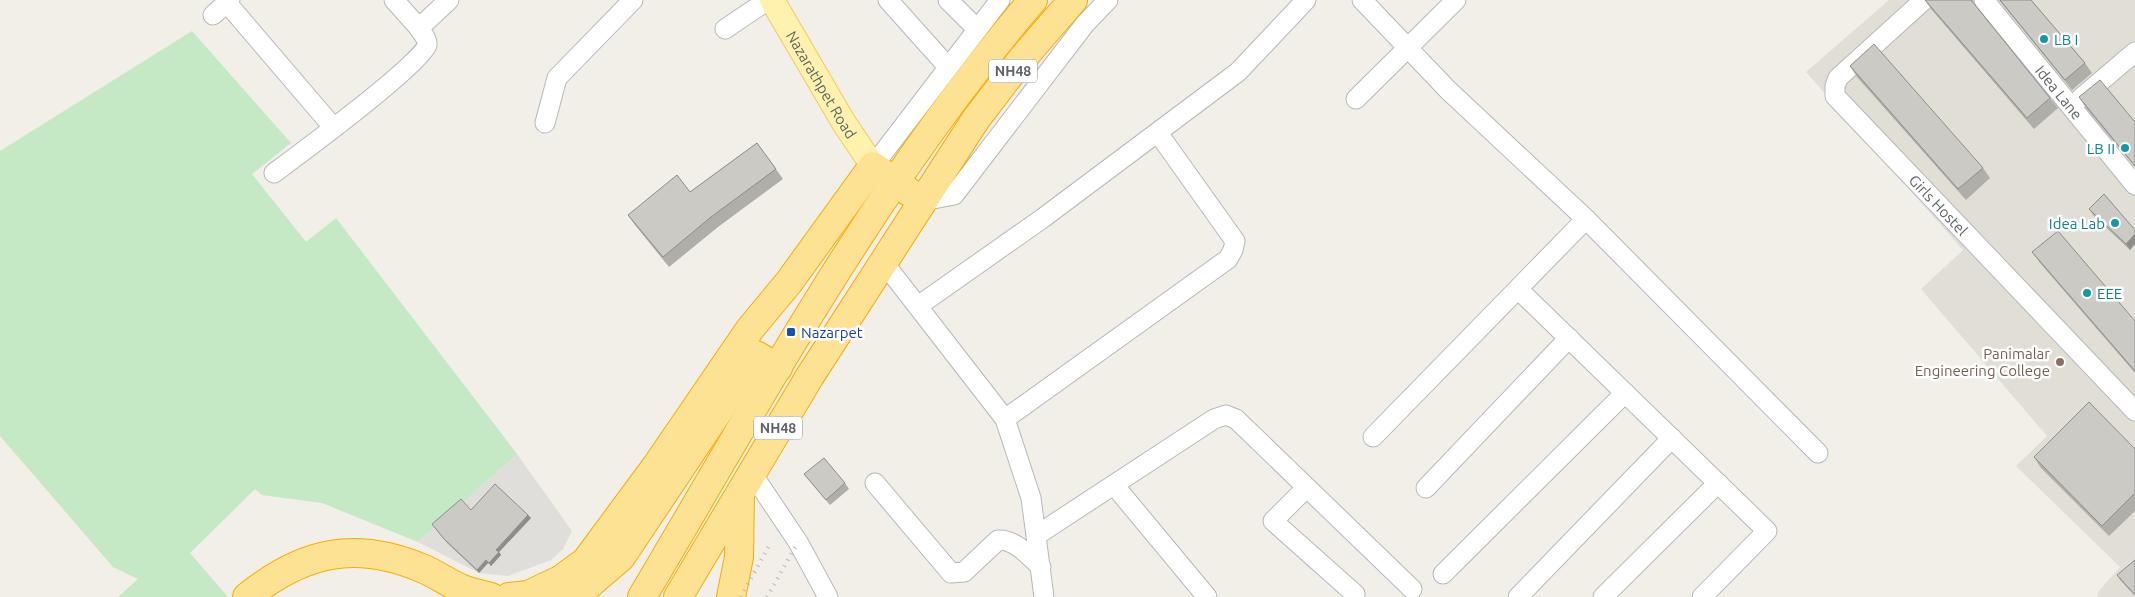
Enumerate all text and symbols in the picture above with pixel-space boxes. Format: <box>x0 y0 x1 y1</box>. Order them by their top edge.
street label: Nazarathpet Road <box>783 28 860 141</box>
place label: LB I <box>2054 31 2078 48</box>
marker: LB I <box>2038 33 2050 45</box>
road number: NH48 <box>989 59 1037 82</box>
street label: Idea Lane <box>2032 62 2086 122</box>
place label: LB II <box>2087 140 2115 157</box>
marker: LB II <box>2119 142 2131 154</box>
street label: Girls Hostel <box>1906 171 1971 239</box>
place label: Idea Lab <box>2049 215 2105 232</box>
marker: Idea Lab <box>2109 217 2121 229</box>
place label: EEE <box>2097 285 2122 302</box>
marker: EEE <box>2081 287 2093 299</box>
place label: Nazarpet <box>801 324 863 341</box>
marker: Nazarpet <box>785 326 797 338</box>
place label: Panimalar Engineering College <box>1915 345 2050 379</box>
marker: Panimalar Engineering College <box>2054 356 2066 368</box>
road number: NH48 <box>754 416 802 439</box>

